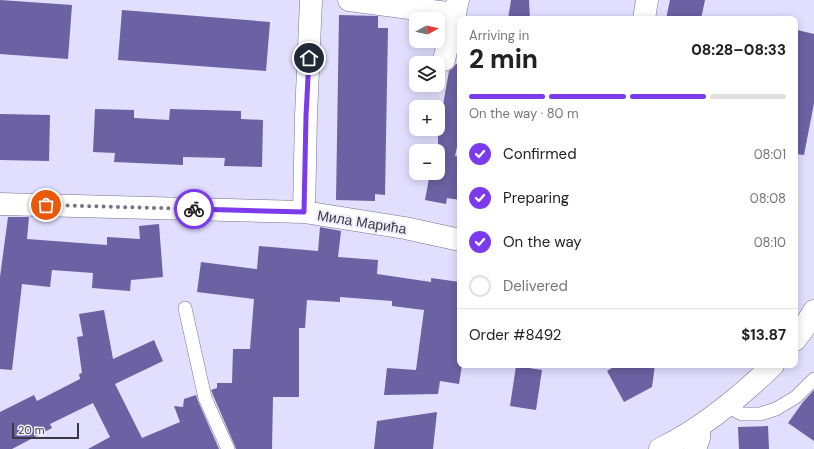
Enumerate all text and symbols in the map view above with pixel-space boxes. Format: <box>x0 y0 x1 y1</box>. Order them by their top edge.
north arrow <box>409 12 445 48</box>
map controls <box>409 12 445 180</box>
text: Arriving in <box>469 27 529 44</box>
text: 08:28–08:33 <box>691 40 786 60</box>
pin <box>292 41 326 75</box>
text: 2 min <box>469 42 538 76</box>
icon: home <box>298 47 320 69</box>
button: layers <box>409 56 445 92</box>
button: + <box>409 100 445 136</box>
text: On the way · 80 m <box>469 105 579 122</box>
icon: check <box>469 143 491 165</box>
button: − <box>409 144 445 180</box>
text: Confirmed <box>503 144 577 164</box>
text: 08:01 <box>754 146 786 163</box>
icon: check <box>469 187 491 209</box>
pin <box>29 188 63 222</box>
text: Preparing <box>503 188 569 208</box>
courier <box>174 189 214 229</box>
text: 08:08 <box>750 190 786 207</box>
icon: bag <box>35 194 57 216</box>
icon: bike <box>183 198 205 220</box>
street label: Мила Марића <box>316 206 408 238</box>
icon: check <box>469 231 491 253</box>
text: On the way <box>503 232 582 252</box>
text: 08:10 <box>754 234 786 251</box>
text: Delivered <box>503 276 568 296</box>
text: Order #8492 <box>469 325 561 345</box>
text: $13.87 <box>741 325 786 345</box>
scale bar <box>12 421 79 440</box>
text: 20 m <box>18 423 44 437</box>

